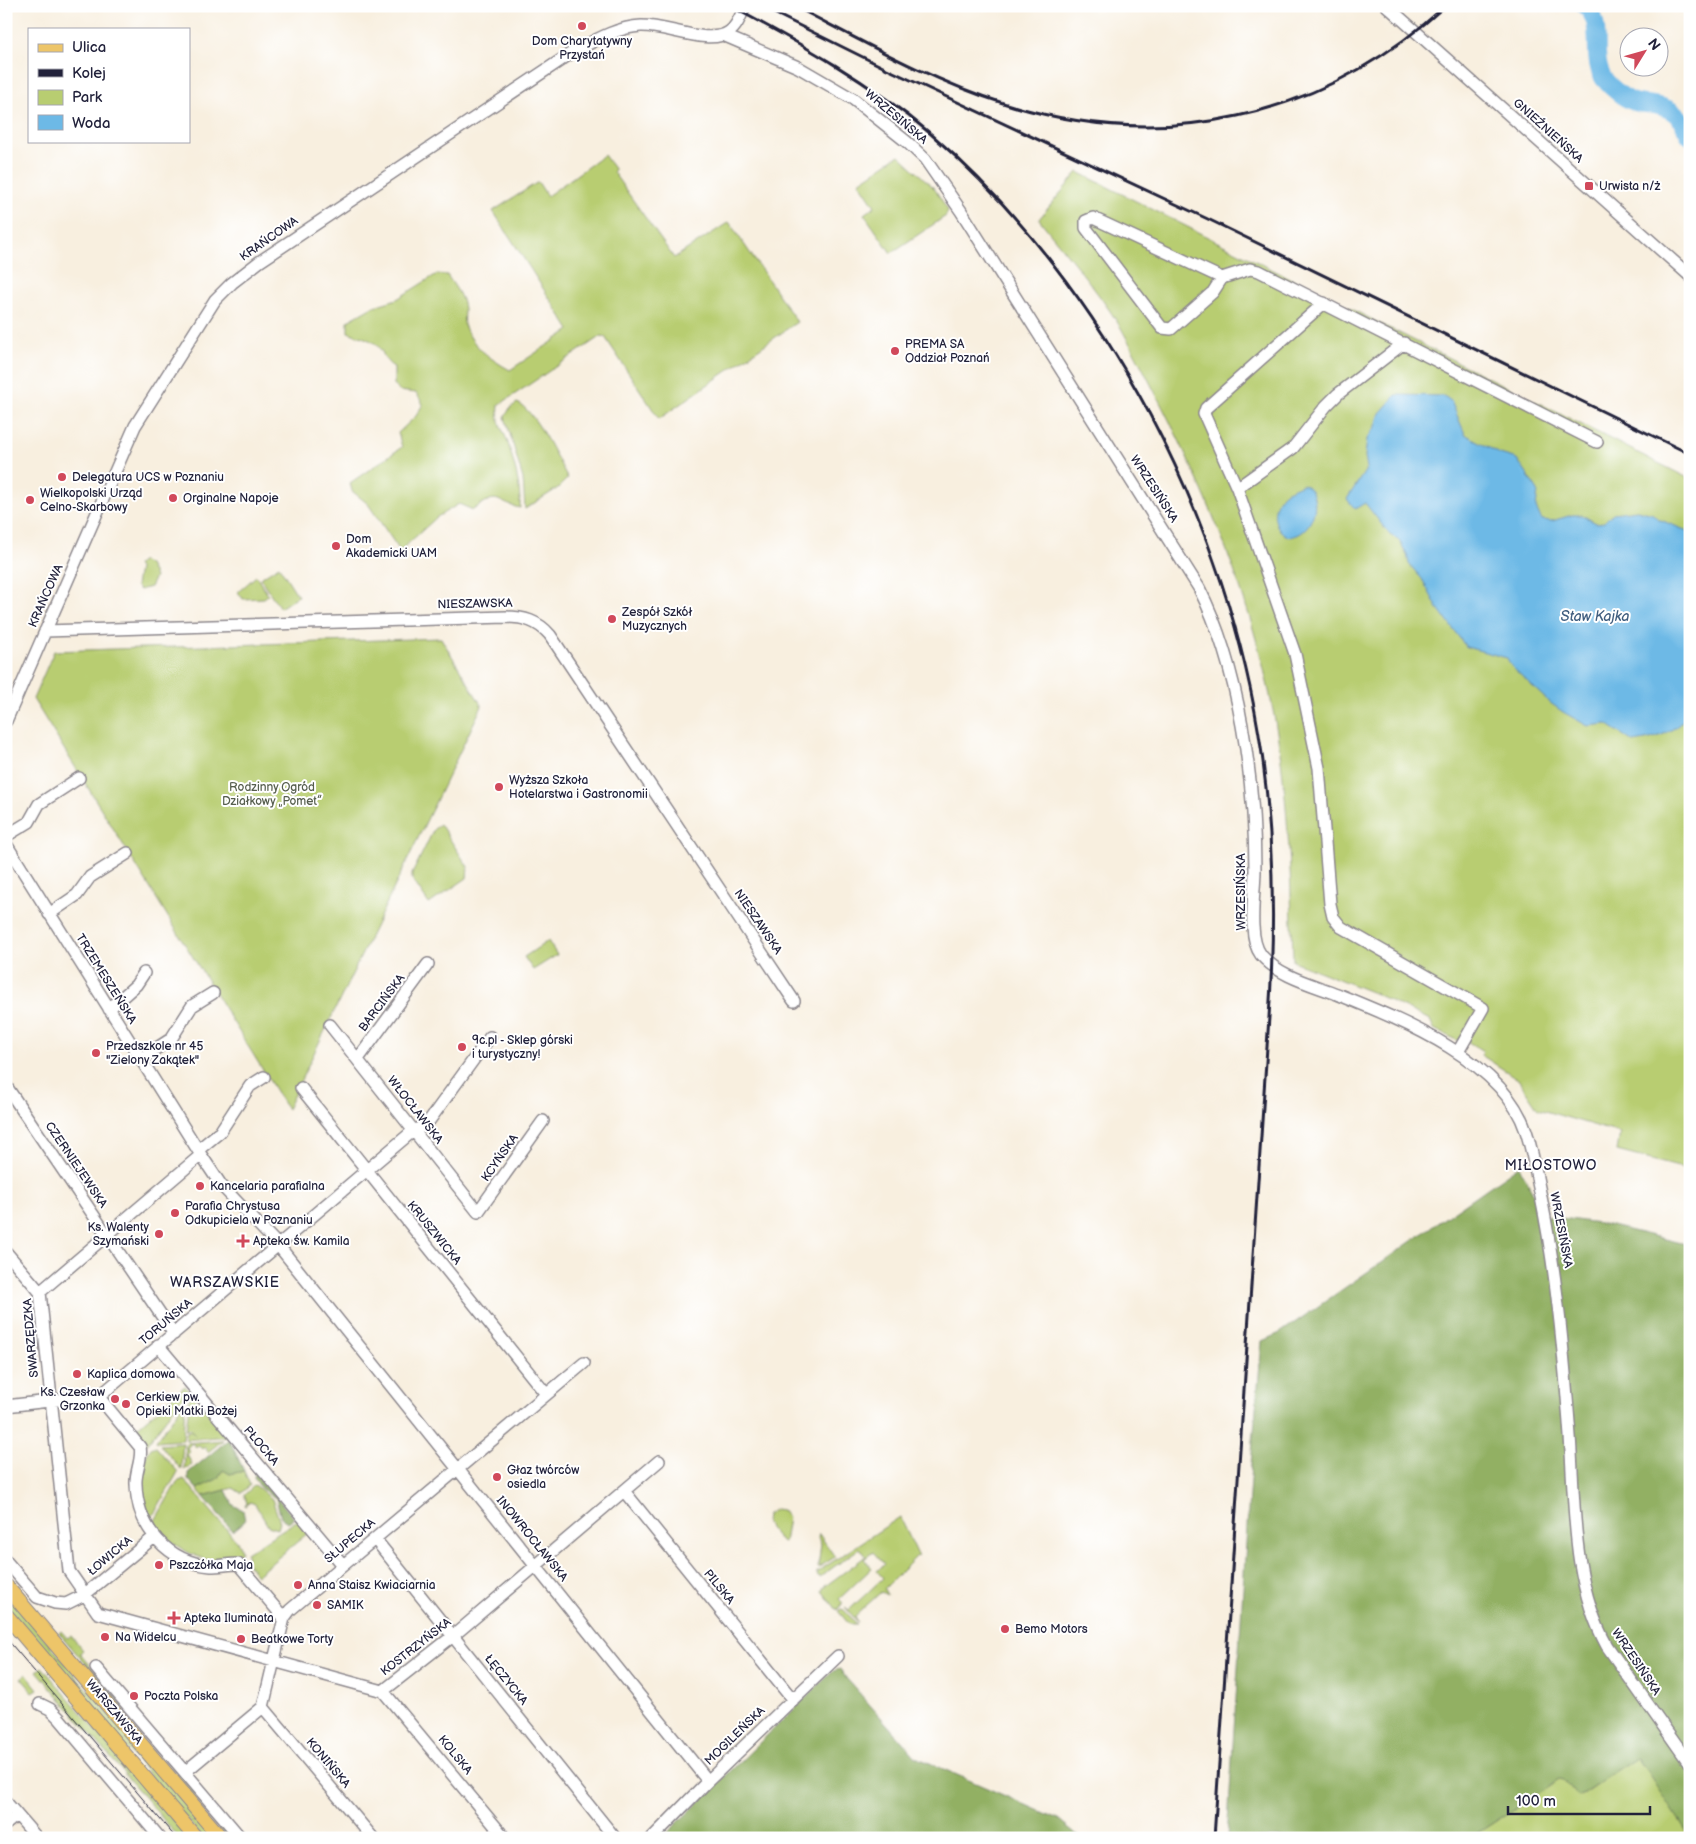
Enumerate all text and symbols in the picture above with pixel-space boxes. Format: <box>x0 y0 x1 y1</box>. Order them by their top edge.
marker: Dom Charytatywny Przystań <box>576 20 588 32</box>
legend <box>28 28 190 142</box>
north arrow <box>1618 28 1668 78</box>
place label: Dom Charytatywny Przystań <box>532 34 633 63</box>
text: N <box>1644 35 1664 54</box>
text: Ulica <box>72 38 106 57</box>
text: Kolej <box>72 64 106 83</box>
street label: WRZESIŃSKA <box>862 85 932 148</box>
text: Park <box>72 88 103 107</box>
street label: GNIEŹNIEŃSKA <box>1510 94 1588 167</box>
text: Woda <box>72 114 110 133</box>
place label: Urwista n/ż <box>1599 179 1660 194</box>
marker: Urwista n/ż <box>1583 180 1595 192</box>
street label: KRAŃCOWA <box>236 211 301 264</box>
place label: PREMA SA Oddział Poznań <box>905 337 990 366</box>
marker: PREMA SA Oddział Poznań <box>889 345 901 357</box>
street label: WRZESIŃSKA <box>1127 451 1183 526</box>
place label: Delegatura UCS w Poznaniu <box>72 470 224 485</box>
marker: Delegatura UCS w Poznaniu <box>56 471 68 483</box>
place label: Wielkopolski Urząd Celno-Skarbowy <box>40 486 143 515</box>
place label: Orginalne Napoje <box>183 491 279 506</box>
marker: Orginalne Napoje <box>167 492 179 504</box>
marker: Wielkopolski Urząd Celno-Skarbowy <box>24 494 36 506</box>
place label: Dom Akademicki UAM <box>346 532 437 561</box>
marker: Dom Akademicki UAM <box>330 540 342 552</box>
street label: KRAŃCOWA <box>24 561 67 630</box>
street label: NIESZAWSKA <box>437 596 513 612</box>
place label: Zespół Szkół Muzycznych <box>621 605 692 634</box>
water label: Staw Kajka <box>1561 608 1629 625</box>
marker: Zespół Szkół Muzycznych <box>606 613 618 625</box>
place label: Wyższa Szkoła Hotelarstwa i Gastronomii <box>509 773 648 802</box>
park label: Rodzinny Ogród Działkowy „Pomet” <box>222 780 322 809</box>
marker: Wyższa Szkoła Hotelarstwa i Gastronomii <box>493 781 505 793</box>
street label: WRZESIŃSKA <box>1232 853 1249 931</box>
street label: NIESZAWSKA <box>731 887 786 958</box>
street label: TRZEMESZEŃSKA <box>72 930 142 1027</box>
street label: BARCIŃSKA <box>354 970 409 1035</box>
place label: 9c.pl - Sklep górski i turystyczny! <box>472 1033 573 1062</box>
place label: Przedszkole nr 45 "Zielony Zakątek" <box>106 1039 203 1068</box>
marker: 9c.pl - Sklep górski i turystyczny! <box>456 1041 468 1053</box>
marker: Przedszkole nr 45 "Zielony Zakątek" <box>90 1047 102 1059</box>
street label: WŁOCŁAWSKA <box>384 1073 447 1147</box>
street label: CZERNIEJEWSKA <box>42 1119 111 1211</box>
street label: KCYŃSKA <box>477 1130 522 1184</box>
district label: MIŁOSTOWO <box>1505 1157 1597 1174</box>
place label: Kancelaria parafialna <box>210 1179 325 1194</box>
marker: Kancelaria parafialna <box>194 1180 206 1192</box>
street label: WRZESIŃSKA <box>1546 1190 1578 1270</box>
street label: KRUSZWICKA <box>404 1198 465 1269</box>
place label: Parafia Chrystusa Odkupiciela w Poznaniu <box>185 1199 313 1228</box>
marker: Parafia Chrystusa Odkupiciela w Poznaniu <box>169 1207 181 1219</box>
place label: Ks. Walenty Szymański <box>88 1220 150 1249</box>
marker: Ks. Walenty Szymański <box>153 1228 165 1240</box>
place label: Apteka św. Kamila <box>253 1234 350 1249</box>
marker: Apteka św. Kamila <box>237 1235 249 1247</box>
district label: WARSZAWSKIE <box>170 1274 280 1291</box>
street label: TORUŃSKA <box>135 1294 196 1348</box>
street label: SWARZĘDZKA <box>20 1297 42 1378</box>
place label: Kaplica domowa <box>87 1367 176 1382</box>
marker: Kaplica domowa <box>71 1368 83 1380</box>
place label: Ks. Czesław Grzonka <box>40 1385 105 1414</box>
place label: Cerkiew pw. Opieki Matki Bożej <box>136 1390 237 1419</box>
marker: Ks. Czesław Grzonka <box>109 1393 121 1405</box>
marker: Cerkiew pw. Opieki Matki Bożej <box>120 1398 132 1410</box>
street label: PŁOCKA <box>240 1423 282 1469</box>
place label: Głaz twórców osiedla <box>507 1463 579 1492</box>
marker: Głaz twórców osiedla <box>491 1471 503 1483</box>
street label: INOWROCŁAWSKA <box>493 1493 571 1585</box>
street label: SŁUPECKA <box>321 1515 379 1567</box>
street label: ŁOWICKA <box>85 1533 136 1579</box>
place label: Pszczółka Maja <box>169 1558 253 1573</box>
marker: Pszczółka Maja <box>153 1559 165 1571</box>
street label: PILSKA <box>700 1567 738 1608</box>
place label: Anna Staisz Kwiaciarnia <box>308 1578 436 1593</box>
marker: Anna Staisz Kwiaciarnia <box>292 1579 304 1591</box>
place label: SAMIK <box>327 1598 364 1613</box>
marker: SAMIK <box>311 1599 323 1611</box>
place label: Apteka Iluminata <box>184 1611 274 1626</box>
marker: Apteka Iluminata <box>168 1612 180 1624</box>
street label: KOSTRZYŃSKA <box>377 1613 455 1679</box>
place label: Bemo Motors <box>1015 1622 1088 1637</box>
marker: Bemo Motors <box>999 1623 1011 1635</box>
street label: WRZESIŃSKA <box>1608 1625 1666 1699</box>
place label: Na Widelcu <box>115 1630 176 1645</box>
marker: Na Widelcu <box>99 1631 111 1643</box>
place label: Beatkowe Torty <box>251 1632 334 1647</box>
marker: Beatkowe Torty <box>235 1633 247 1645</box>
street label: ŁĘCZYCKA <box>481 1652 531 1709</box>
street label: WARSZAWSKA <box>82 1676 146 1748</box>
place label: Poczta Polska <box>144 1689 219 1704</box>
marker: Poczta Polska <box>128 1690 140 1702</box>
street label: MOGILEŃSKA <box>700 1701 769 1769</box>
street label: KOLSKA <box>435 1732 476 1778</box>
street label: KONIŃSKA <box>303 1734 355 1792</box>
scale bar <box>1508 1784 1651 1816</box>
text: 100 m <box>1516 1792 1556 1811</box>

